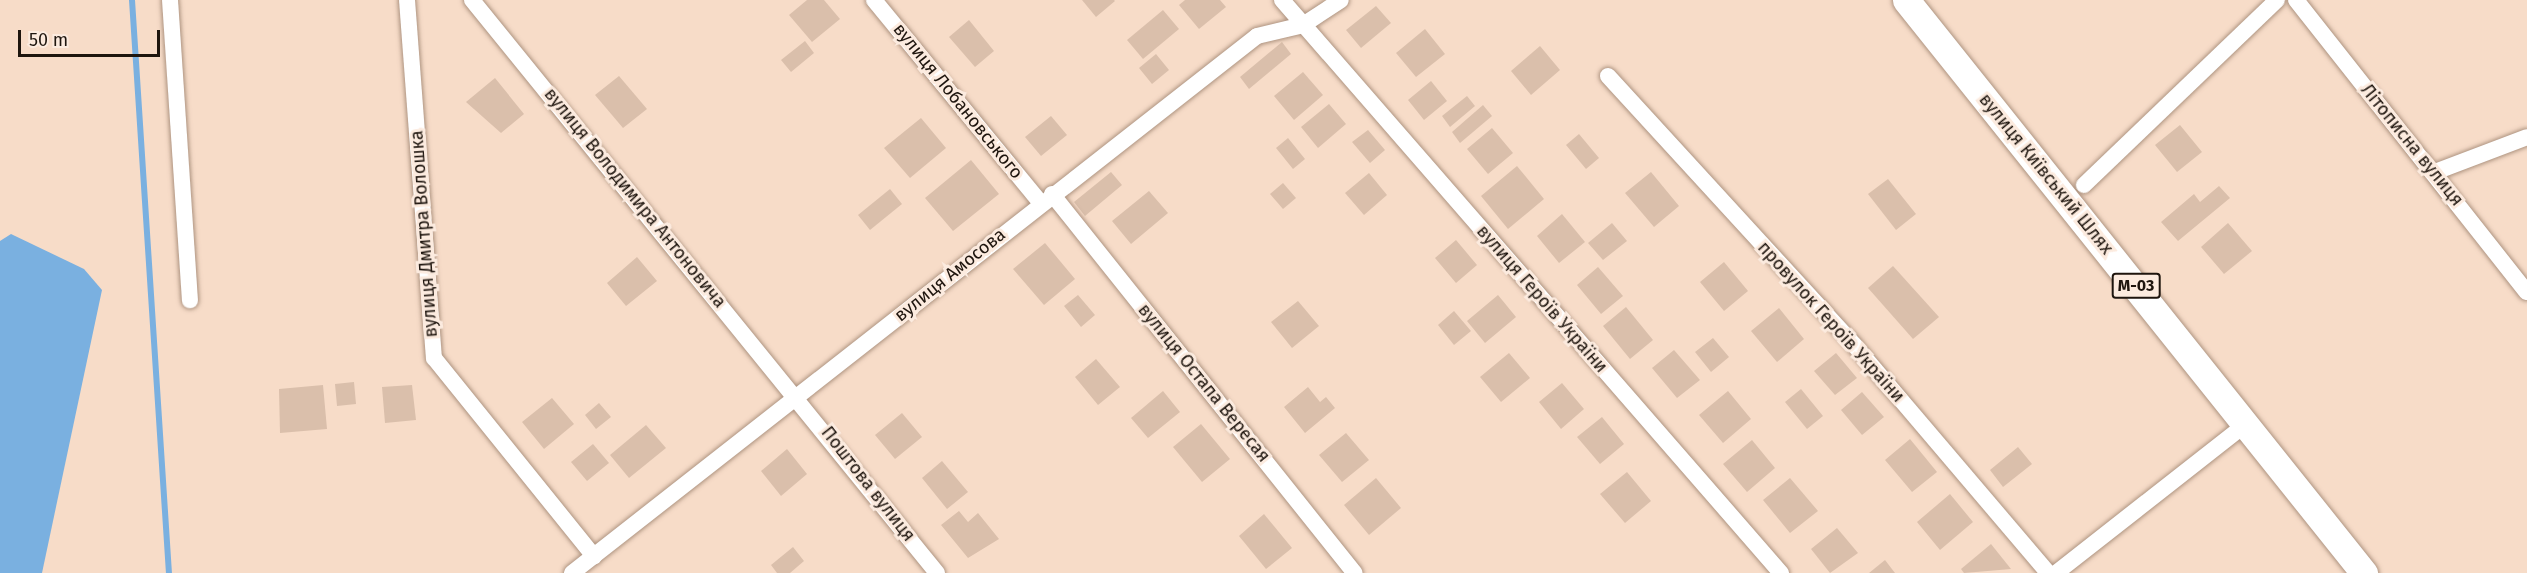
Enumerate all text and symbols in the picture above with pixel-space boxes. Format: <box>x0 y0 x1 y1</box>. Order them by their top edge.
scale bar <box>21 18 164 56</box>
street label: вулиця Лобановського <box>889 19 1027 183</box>
text: 50 m <box>29 29 68 51</box>
street label: Літописна вулиця <box>2356 80 2468 210</box>
street label: вулиця Володимира Антоновича <box>540 84 730 312</box>
street label: вулиця Київський Шлях <box>1974 89 2118 259</box>
street label: вулиця Дмитра Волошка <box>406 130 442 338</box>
street label: вулиця Героїв України <box>1472 221 1612 377</box>
street label: вулиця Амосова <box>890 224 1010 326</box>
street label: провулок Героїв України <box>1753 237 1909 407</box>
road number: М-03 <box>2110 273 2162 299</box>
street label: вулиця Остапа Вересая <box>1133 299 1275 467</box>
street label: Поштова вулиця <box>816 422 920 546</box>

